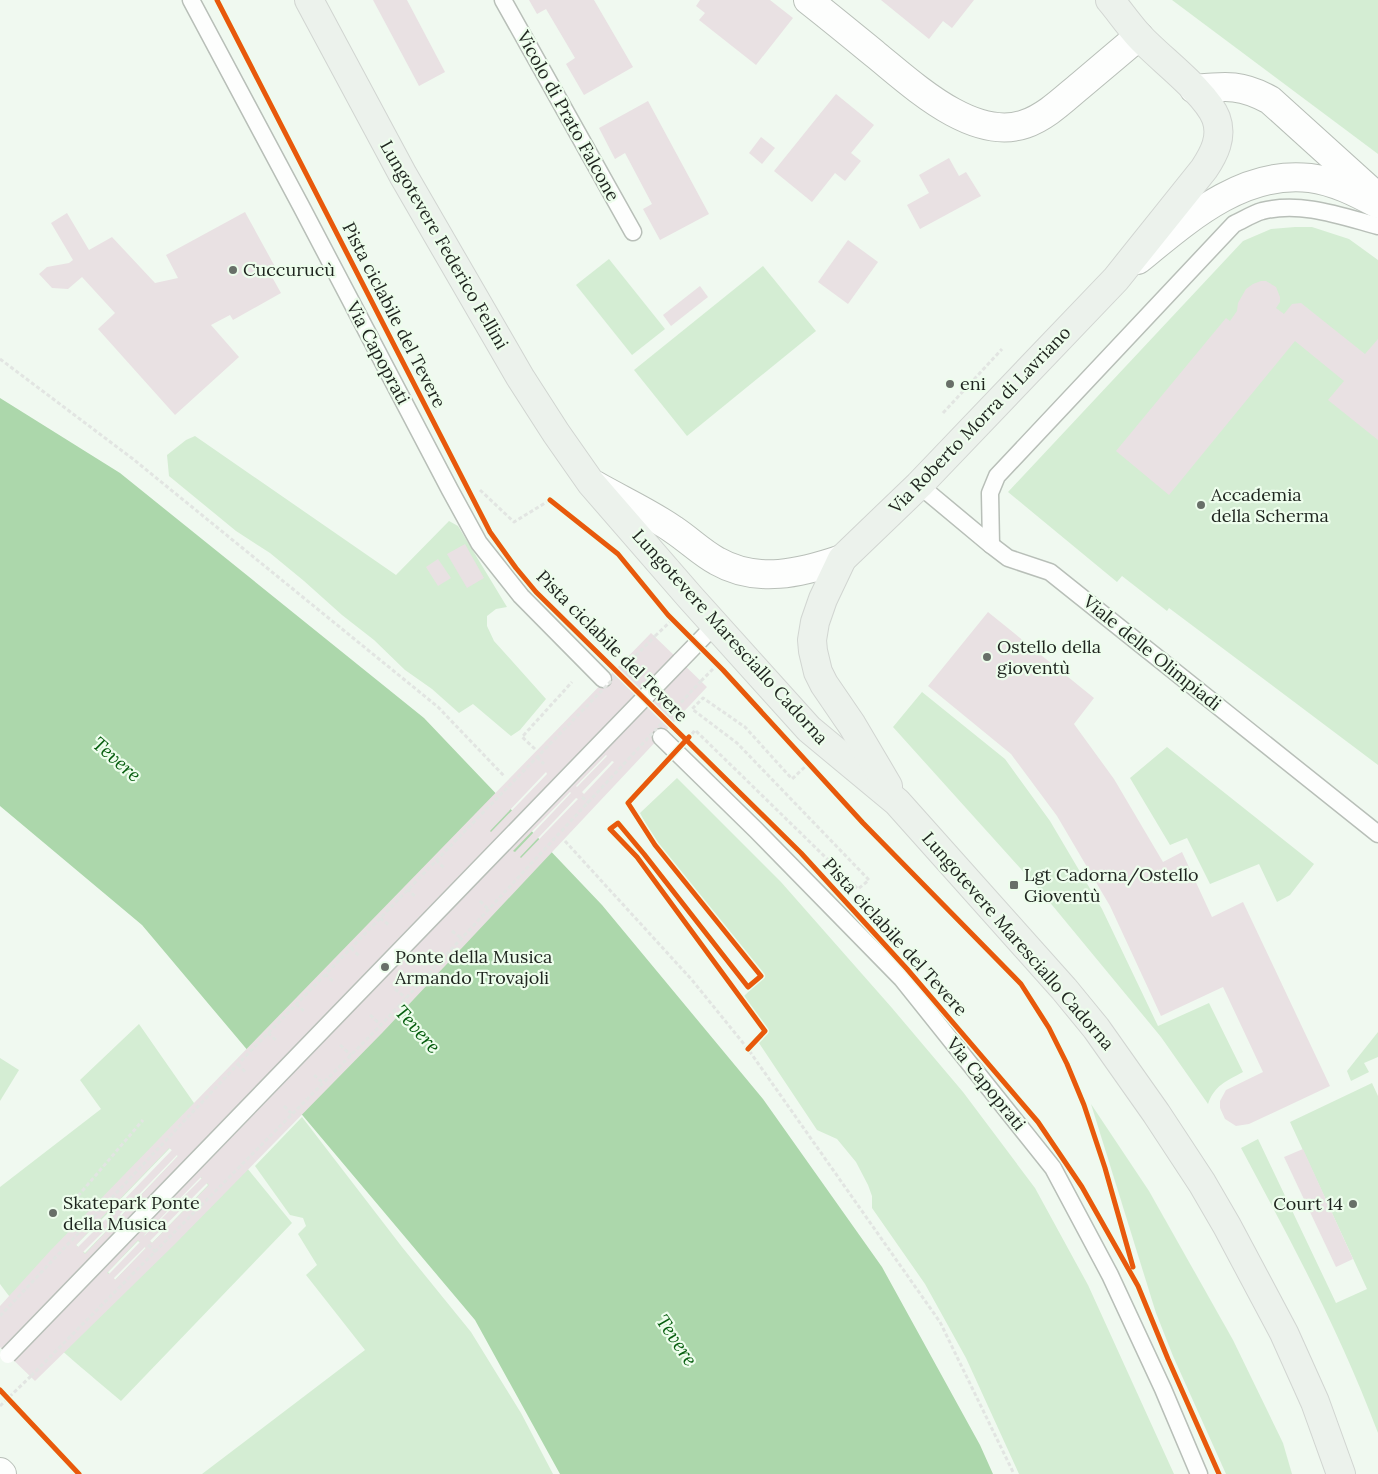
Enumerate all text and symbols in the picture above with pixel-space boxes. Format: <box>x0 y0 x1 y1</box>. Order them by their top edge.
street label: Vicolo di Prato Falcone <box>512 26 625 205</box>
street label: Lungotevere Federico Fellini <box>375 136 514 353</box>
street label: Pista ciclabile del Tevere <box>338 218 451 412</box>
place label: Cuccurucù <box>243 258 335 281</box>
marker: Cuccurucù <box>227 264 239 276</box>
street label: Via Capoprati <box>341 296 415 408</box>
street label: Via Roberto Morra di Lavriano <box>883 321 1076 519</box>
place label: eni <box>960 372 986 395</box>
marker: eni <box>944 378 956 390</box>
place label: Accademia della Scherma <box>1210 483 1329 527</box>
marker: Accademia della Scherma <box>1195 499 1207 511</box>
street label: Lungotevere Maresciallo Cadorna <box>628 524 833 749</box>
street label: Pista ciclabile del Tevere <box>532 565 693 727</box>
street label: Viale delle Olimpiadi <box>1078 589 1226 715</box>
place label: Ostello della gioventù <box>997 635 1101 679</box>
marker: Ostello della gioventù <box>981 651 993 663</box>
water label: Tevere <box>88 731 146 787</box>
street label: Lungotevere Maresciallo Cadorna <box>917 827 1119 1055</box>
street label: Pista ciclabile del Tevere <box>818 853 973 1021</box>
place label: Lgt Cadorna/Ostello Gioventù <box>1024 863 1199 907</box>
marker: Lgt Cadorna/Ostello Gioventù <box>1008 879 1020 891</box>
place label: Ponte della Musica Armando Trovajoli <box>394 945 552 989</box>
marker: Ponte della Musica Armando Trovajoli <box>379 961 391 973</box>
water label: Tevere <box>390 1000 446 1058</box>
street label: Via Capoprati <box>941 1032 1031 1135</box>
place label: Skatepark Ponte della Musica <box>63 1191 200 1235</box>
place label: Court 14 <box>1273 1192 1343 1215</box>
marker: Court 14 <box>1347 1198 1359 1210</box>
marker: Skatepark Ponte della Musica <box>47 1207 59 1219</box>
water label: Tevere <box>651 1310 703 1370</box>

